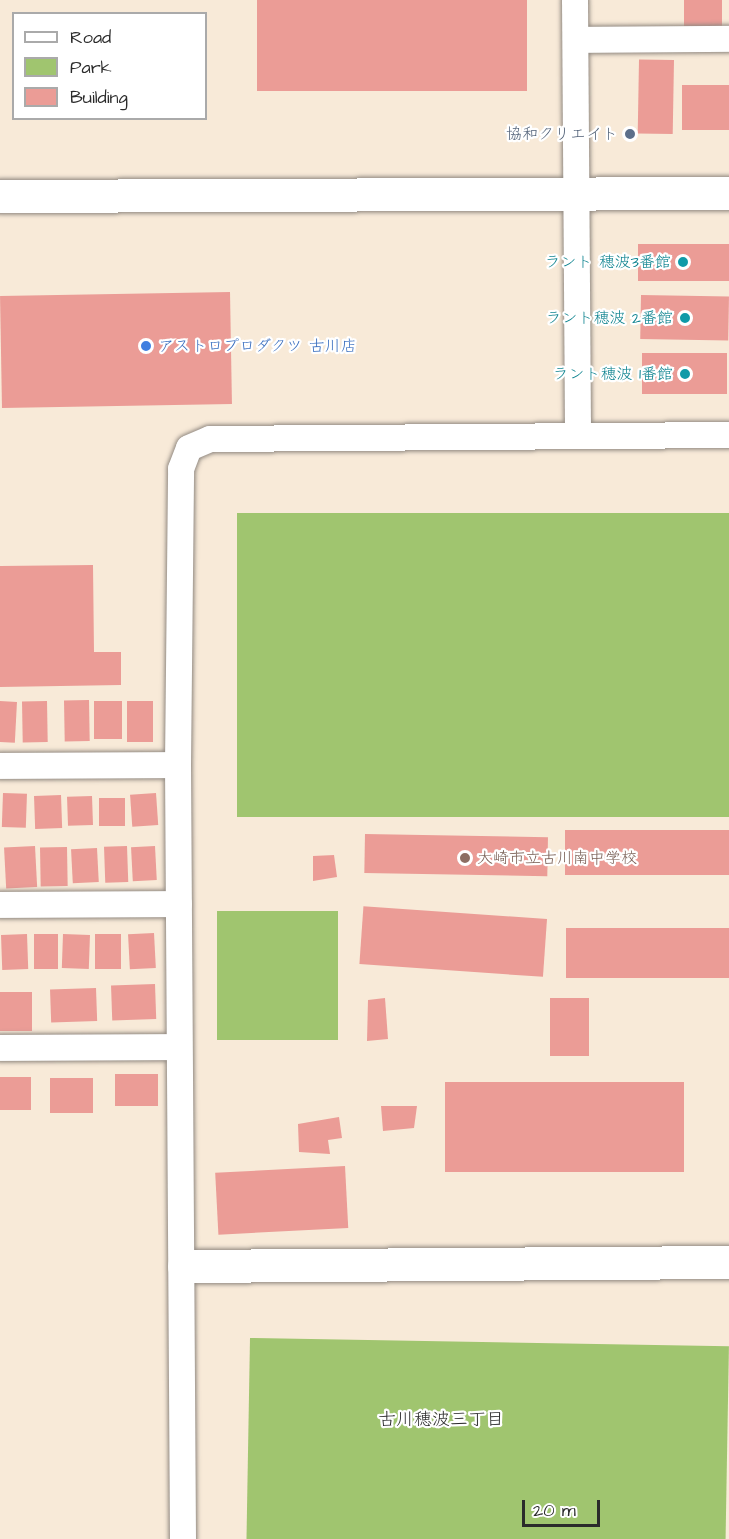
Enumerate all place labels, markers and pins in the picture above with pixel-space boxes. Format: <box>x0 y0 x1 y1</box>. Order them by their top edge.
place label: 協和クリエイト <box>506 124 618 144</box>
marker: 協和クリエイト <box>623 127 637 141</box>
place label: ラント 穂波3番館 <box>544 252 671 272</box>
marker: ラント 穂波3番館 <box>676 255 690 269</box>
place label: ラント穂波 2番館 <box>545 308 673 328</box>
marker: ラント穂波 2番館 <box>678 311 692 325</box>
place label: アストロプロダクツ 古川店 <box>158 336 356 356</box>
marker: アストロプロダクツ 古川店 <box>139 339 153 353</box>
place label: ラント穂波 1番館 <box>553 364 673 384</box>
marker: ラント穂波 1番館 <box>678 367 692 381</box>
place label: 大崎市立古川南中学校 <box>477 848 637 868</box>
marker: 大崎市立古川南中学校 <box>458 851 472 865</box>

